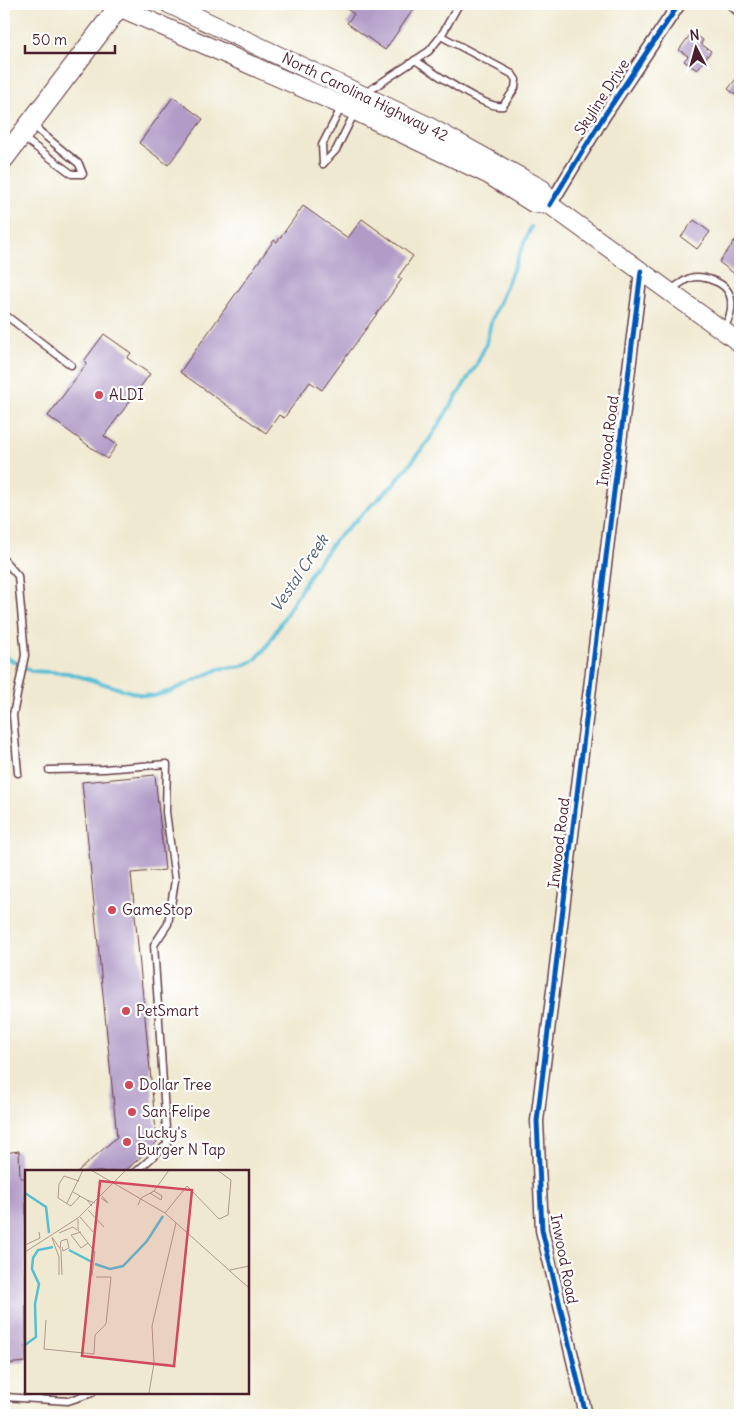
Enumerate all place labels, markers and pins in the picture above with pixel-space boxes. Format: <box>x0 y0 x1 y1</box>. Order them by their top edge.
place label: ALDI <box>109 385 144 404</box>
marker: ALDI <box>93 389 105 401</box>
place label: GameStop <box>122 900 193 919</box>
marker: GameStop <box>106 904 118 916</box>
place label: PetSmart <box>136 1001 199 1020</box>
marker: PetSmart <box>120 1005 132 1017</box>
place label: Dollar Tree <box>139 1075 212 1094</box>
marker: Dollar Tree <box>123 1079 135 1091</box>
place label: San Felipe <box>142 1102 210 1121</box>
marker: San Felipe <box>126 1106 138 1118</box>
place label: Lucky's Burger N Tap <box>137 1123 226 1159</box>
marker: Lucky's Burger N Tap <box>121 1136 133 1148</box>

